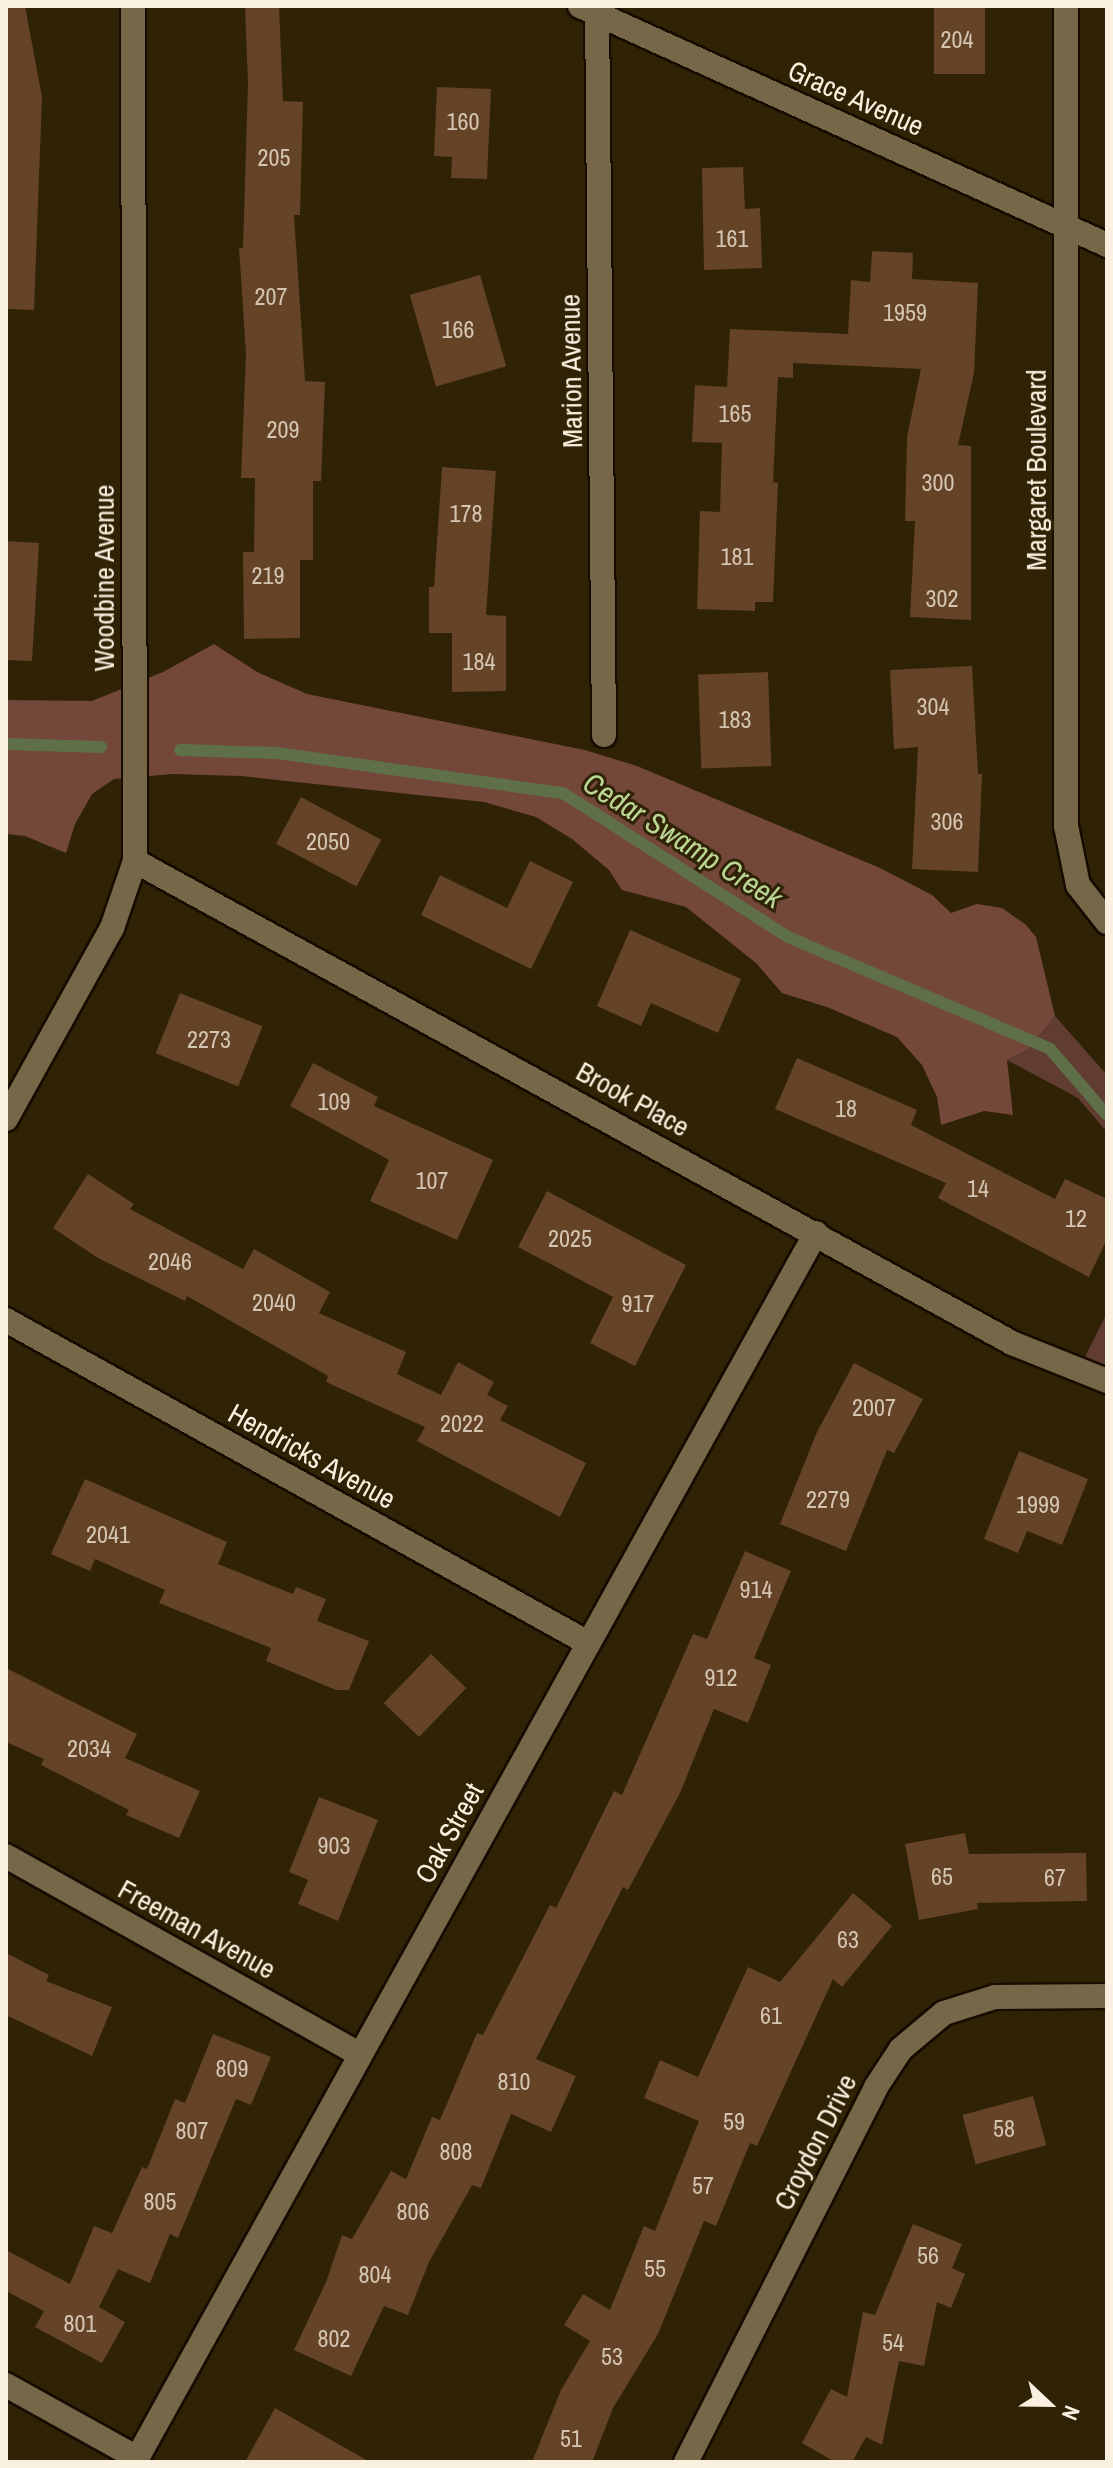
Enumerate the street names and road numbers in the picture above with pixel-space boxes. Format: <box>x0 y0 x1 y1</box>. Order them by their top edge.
street label: Grace Avenue <box>782 53 930 143</box>
street label: Marion Avenue <box>553 293 589 449</box>
street label: Margaret Boulevard <box>1019 369 1053 571</box>
street label: Woodbine Avenue <box>87 484 121 672</box>
street label: Brook Place <box>571 1054 695 1144</box>
street label: Hendricks Avenue <box>222 1396 402 1516</box>
street label: Oak Street <box>408 1777 490 1889</box>
street label: Freeman Avenue <box>112 1872 282 1986</box>
street label: Croydon Drive <box>766 2068 864 2216</box>

